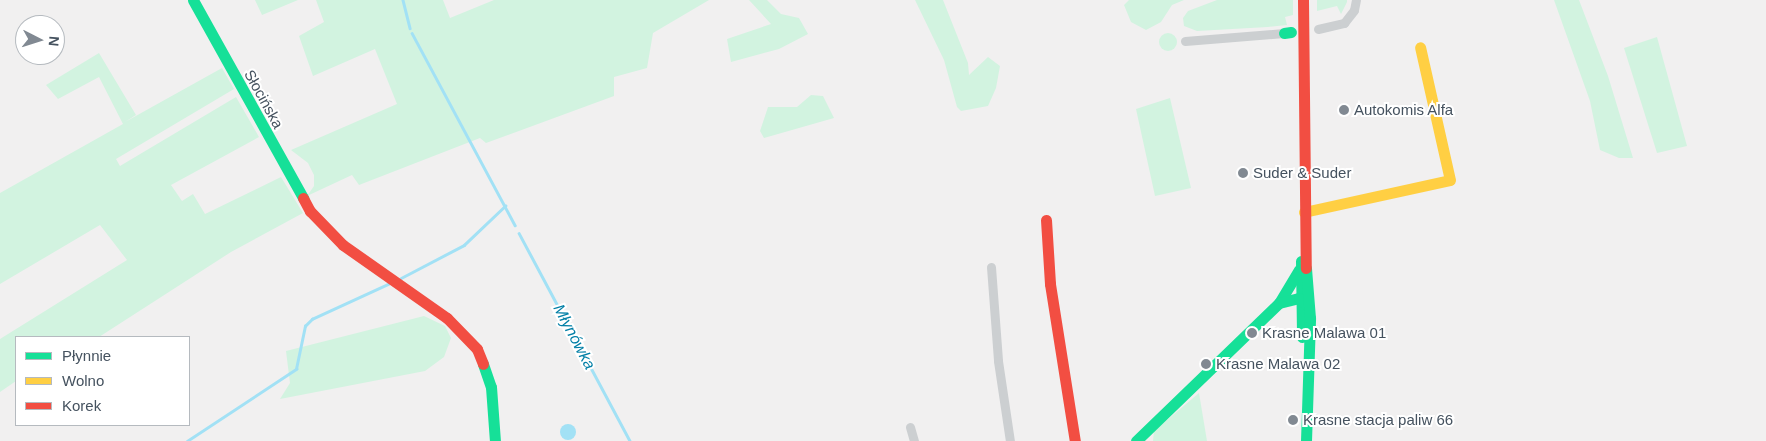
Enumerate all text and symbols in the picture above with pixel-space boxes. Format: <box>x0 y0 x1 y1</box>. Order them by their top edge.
north arrow <box>15 15 65 65</box>
text: N <box>46 35 62 47</box>
street label: Słocińska <box>241 67 287 131</box>
place label: Autokomis Alfa <box>1354 101 1454 119</box>
marker: Autokomis Alfa <box>1338 104 1350 116</box>
place label: Suder & Suder <box>1253 164 1351 182</box>
marker: Suder & Suder <box>1237 167 1249 179</box>
water label: Młynówka <box>549 301 599 373</box>
place label: Krasne Malawa 01 <box>1262 324 1386 342</box>
marker: Krasne Malawa 01 <box>1246 327 1258 339</box>
legend <box>15 336 190 426</box>
text: Płynnie <box>62 347 111 364</box>
place label: Krasne Malawa 02 <box>1216 355 1340 373</box>
marker: Krasne Malawa 02 <box>1200 358 1212 370</box>
text: Wolno <box>62 372 104 389</box>
text: Korek <box>62 397 101 414</box>
place label: Krasne stacja paliw 66 <box>1303 411 1453 429</box>
marker: Krasne stacja paliw 66 <box>1287 414 1299 426</box>

